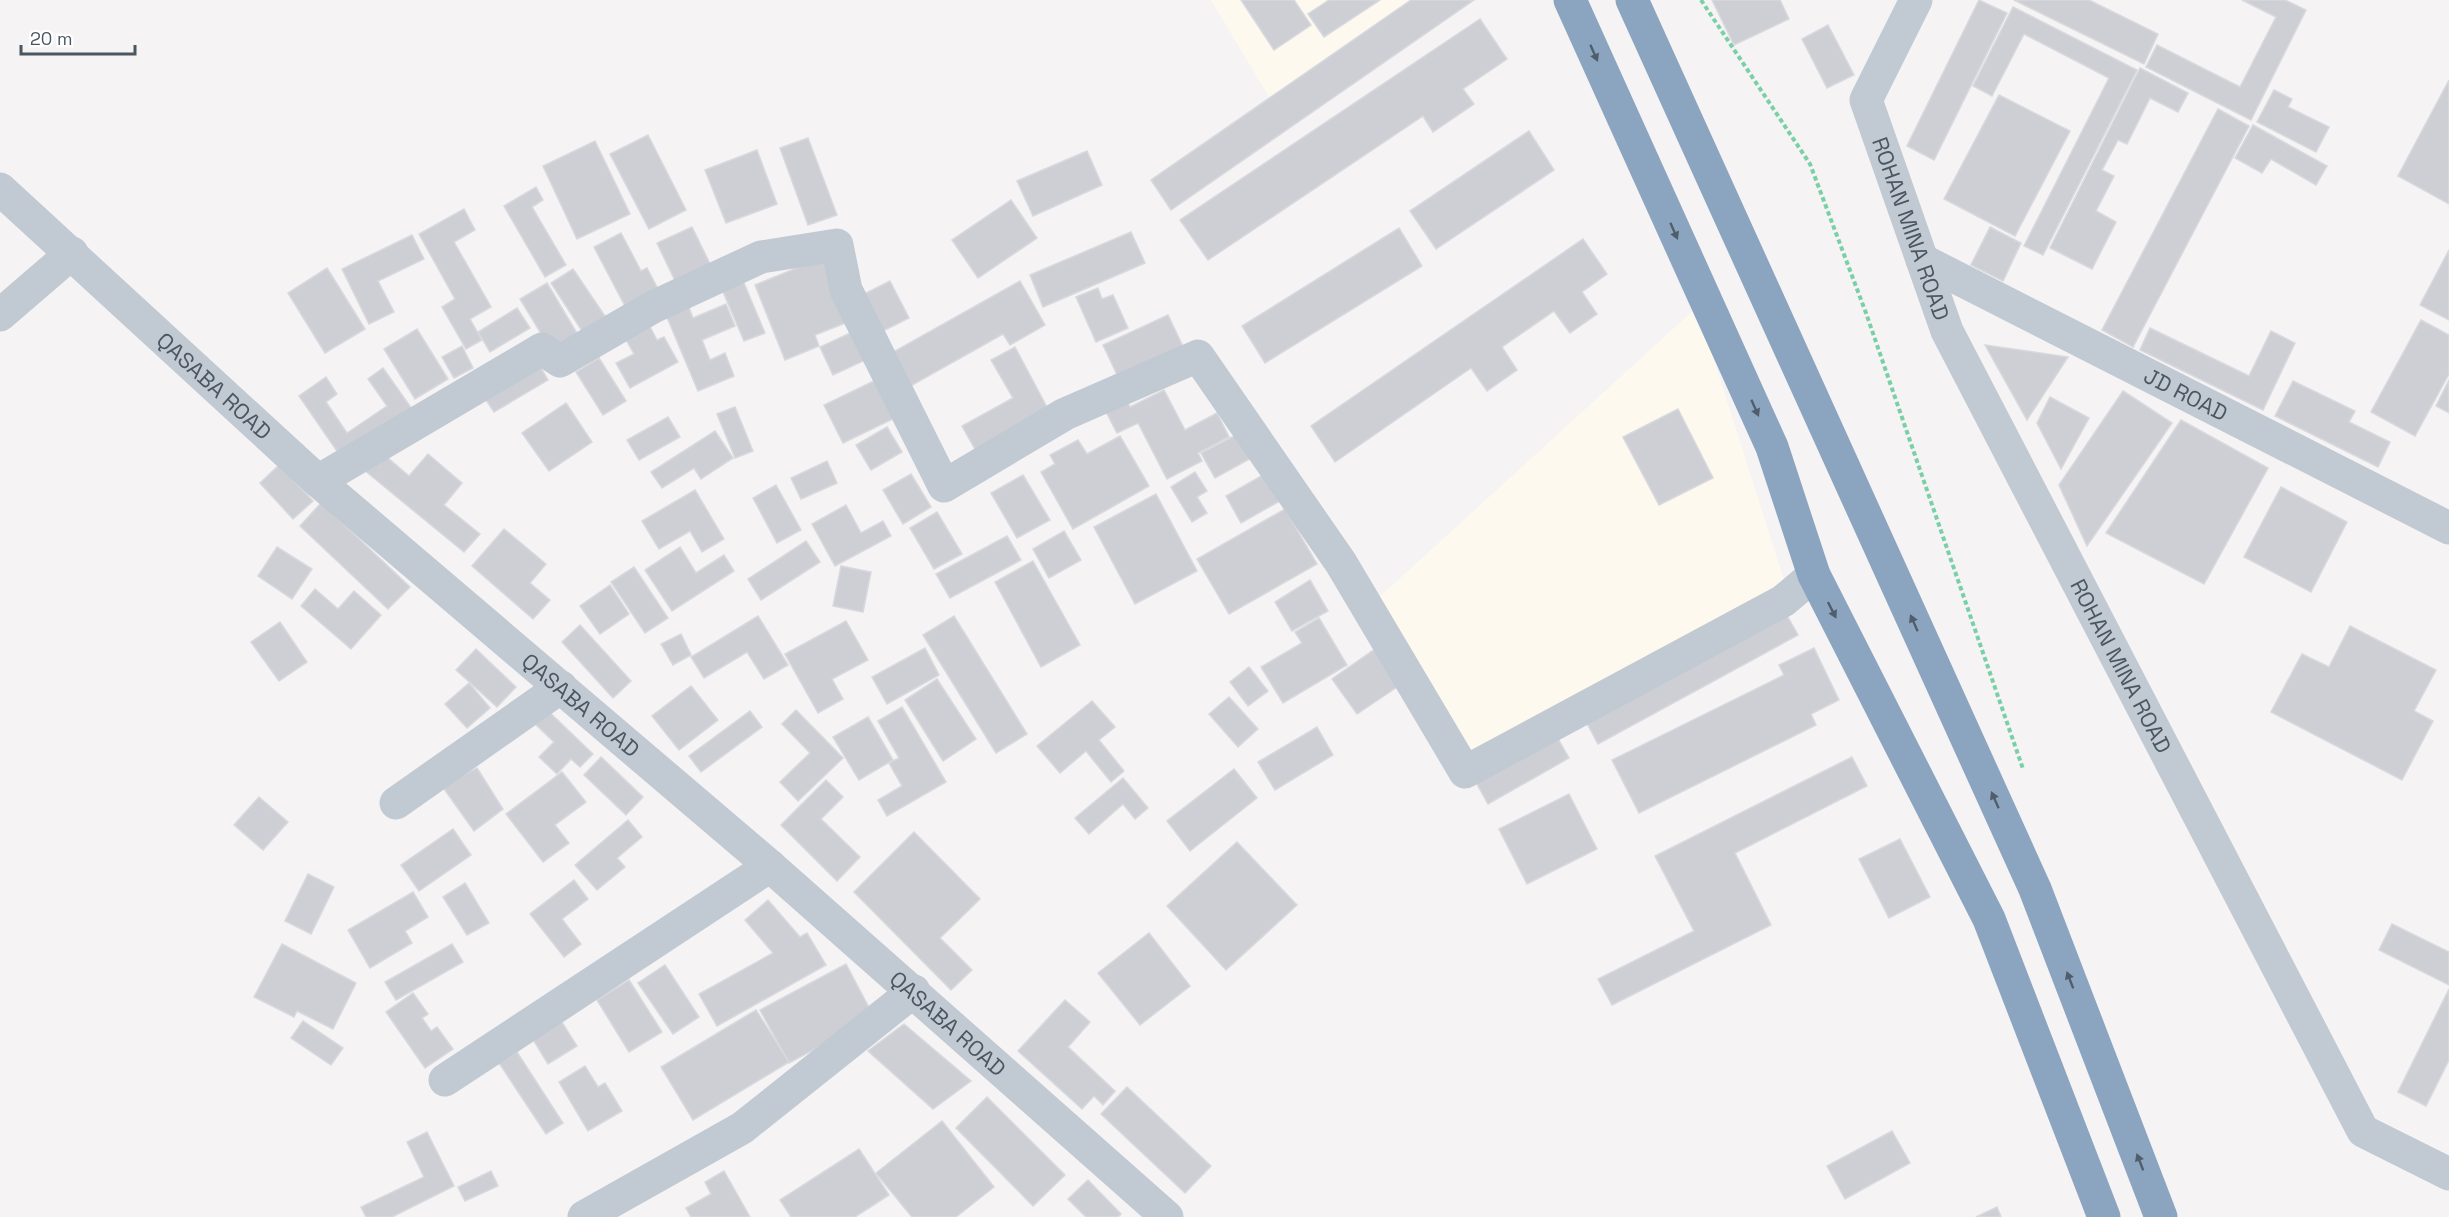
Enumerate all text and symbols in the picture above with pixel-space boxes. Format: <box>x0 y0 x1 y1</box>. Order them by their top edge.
scale bar <box>21 18 135 56</box>
text: 20 m <box>30 27 73 50</box>
one-way arrow <box>1589 45 1598 62</box>
street label: ROHAN MINA ROAD <box>1866 133 1956 324</box>
one-way arrow <box>1670 222 1679 239</box>
street label: QASABA ROAD <box>151 326 278 446</box>
street label: JD ROAD <box>2139 361 2232 427</box>
one-way arrow <box>1750 400 1760 418</box>
street label: ROHAN MINA ROAD <box>2064 574 2178 758</box>
one-way arrow <box>1827 601 1837 618</box>
one-way arrow <box>1910 614 1919 631</box>
street label: QASABA ROAD <box>516 647 646 763</box>
one-way arrow <box>1990 792 1999 809</box>
street label: QASABA ROAD <box>884 964 1012 1082</box>
one-way arrow <box>2065 971 2075 989</box>
one-way arrow <box>2134 1153 2144 1171</box>

